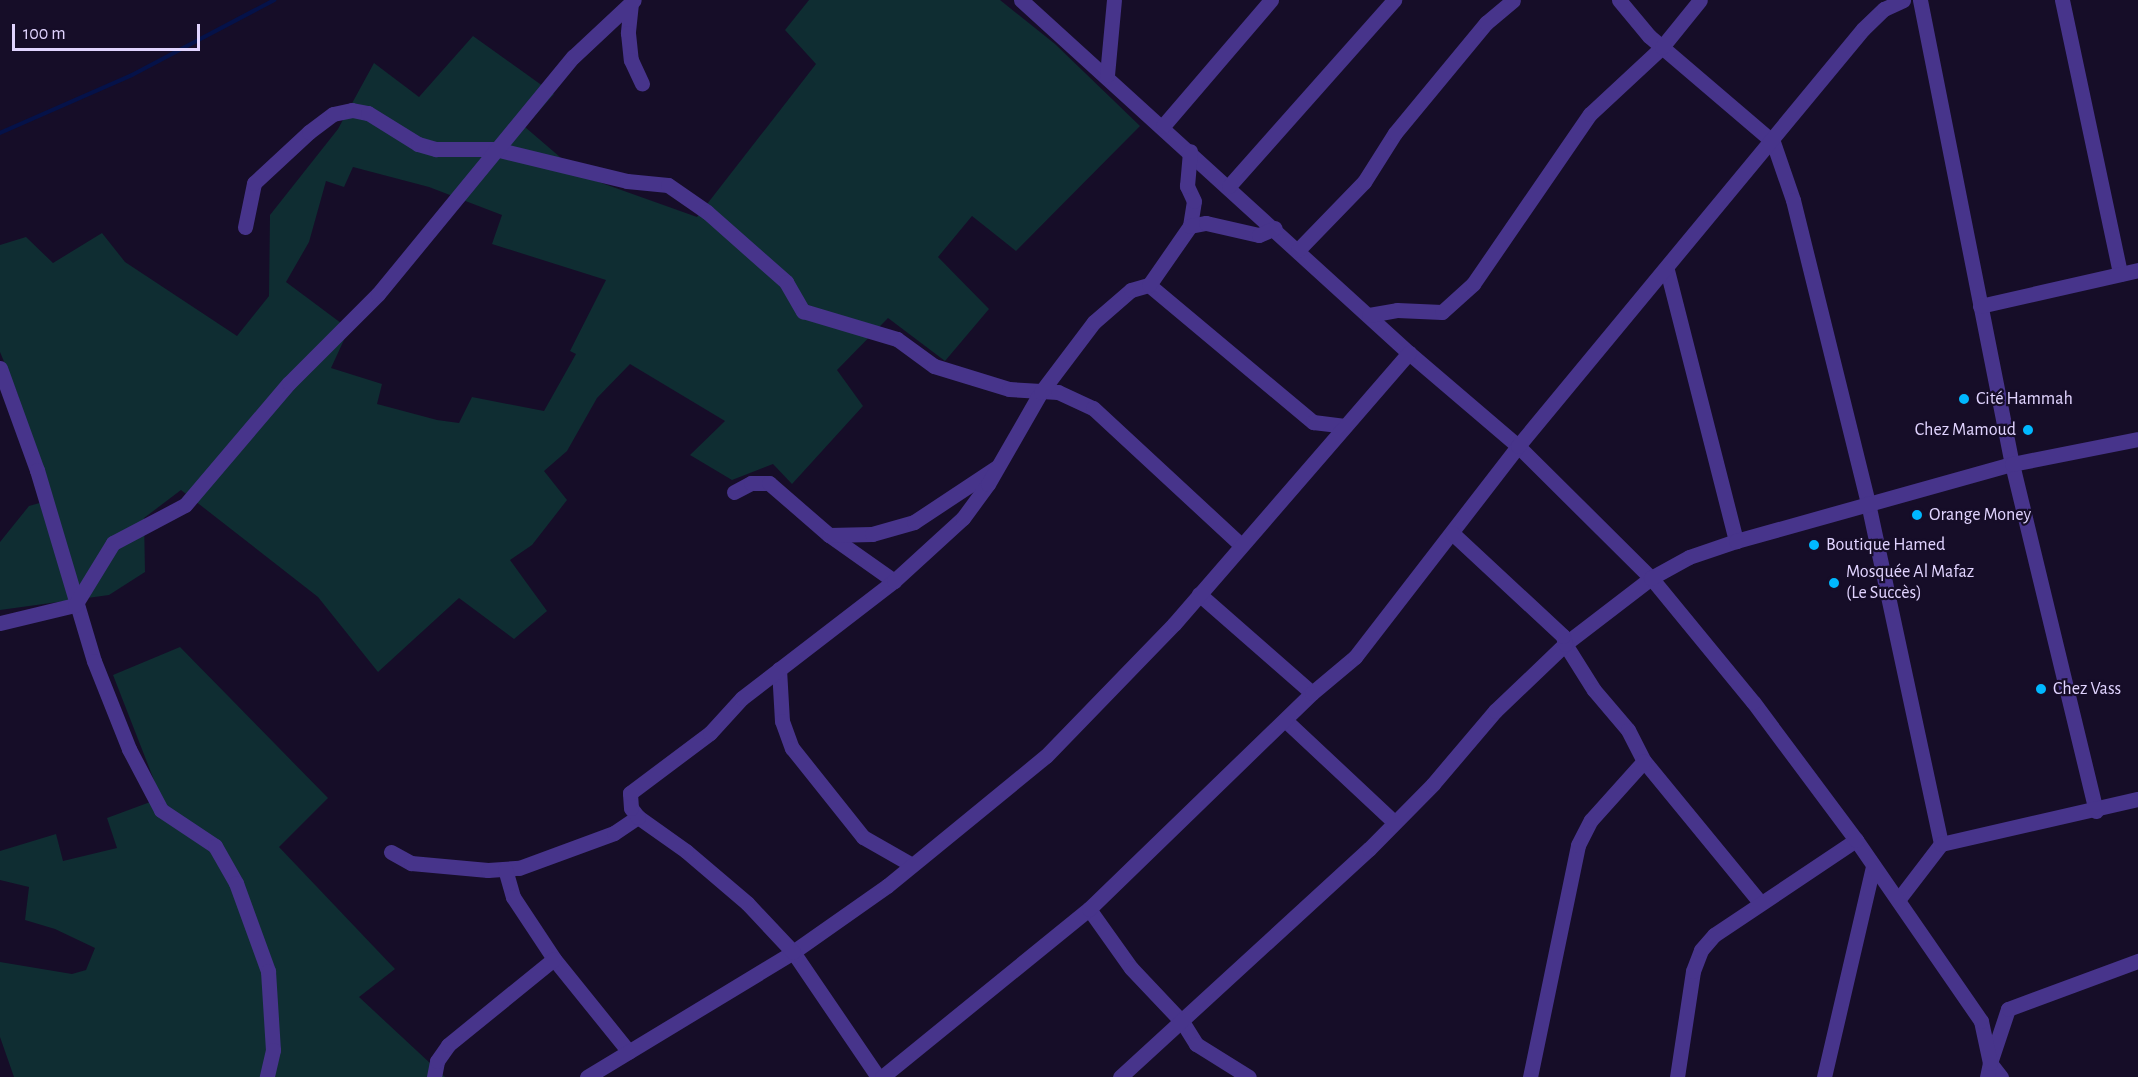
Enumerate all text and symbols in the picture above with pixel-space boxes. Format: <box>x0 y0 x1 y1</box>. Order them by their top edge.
scale bar <box>15 12 202 50</box>
text: 100 m <box>23 25 66 43</box>
place label: Cité Hammah <box>1976 388 2073 410</box>
marker: Cité Hammah <box>1957 392 1971 406</box>
place label: Chez Mamoud <box>1915 419 2016 441</box>
marker: Chez Mamoud <box>2021 423 2035 437</box>
place label: Orange Money <box>1929 504 2031 526</box>
marker: Orange Money <box>1910 508 1924 522</box>
place label: Boutique Hamed <box>1826 534 1945 556</box>
marker: Boutique Hamed <box>1807 538 1821 552</box>
place label: Mosquée Al Mafaz (Le Succès) <box>1846 562 1974 604</box>
marker: Mosquée Al Mafaz (Le Succès) <box>1827 576 1841 590</box>
place label: Chez Vass <box>2053 678 2121 700</box>
marker: Chez Vass <box>2034 682 2048 696</box>

